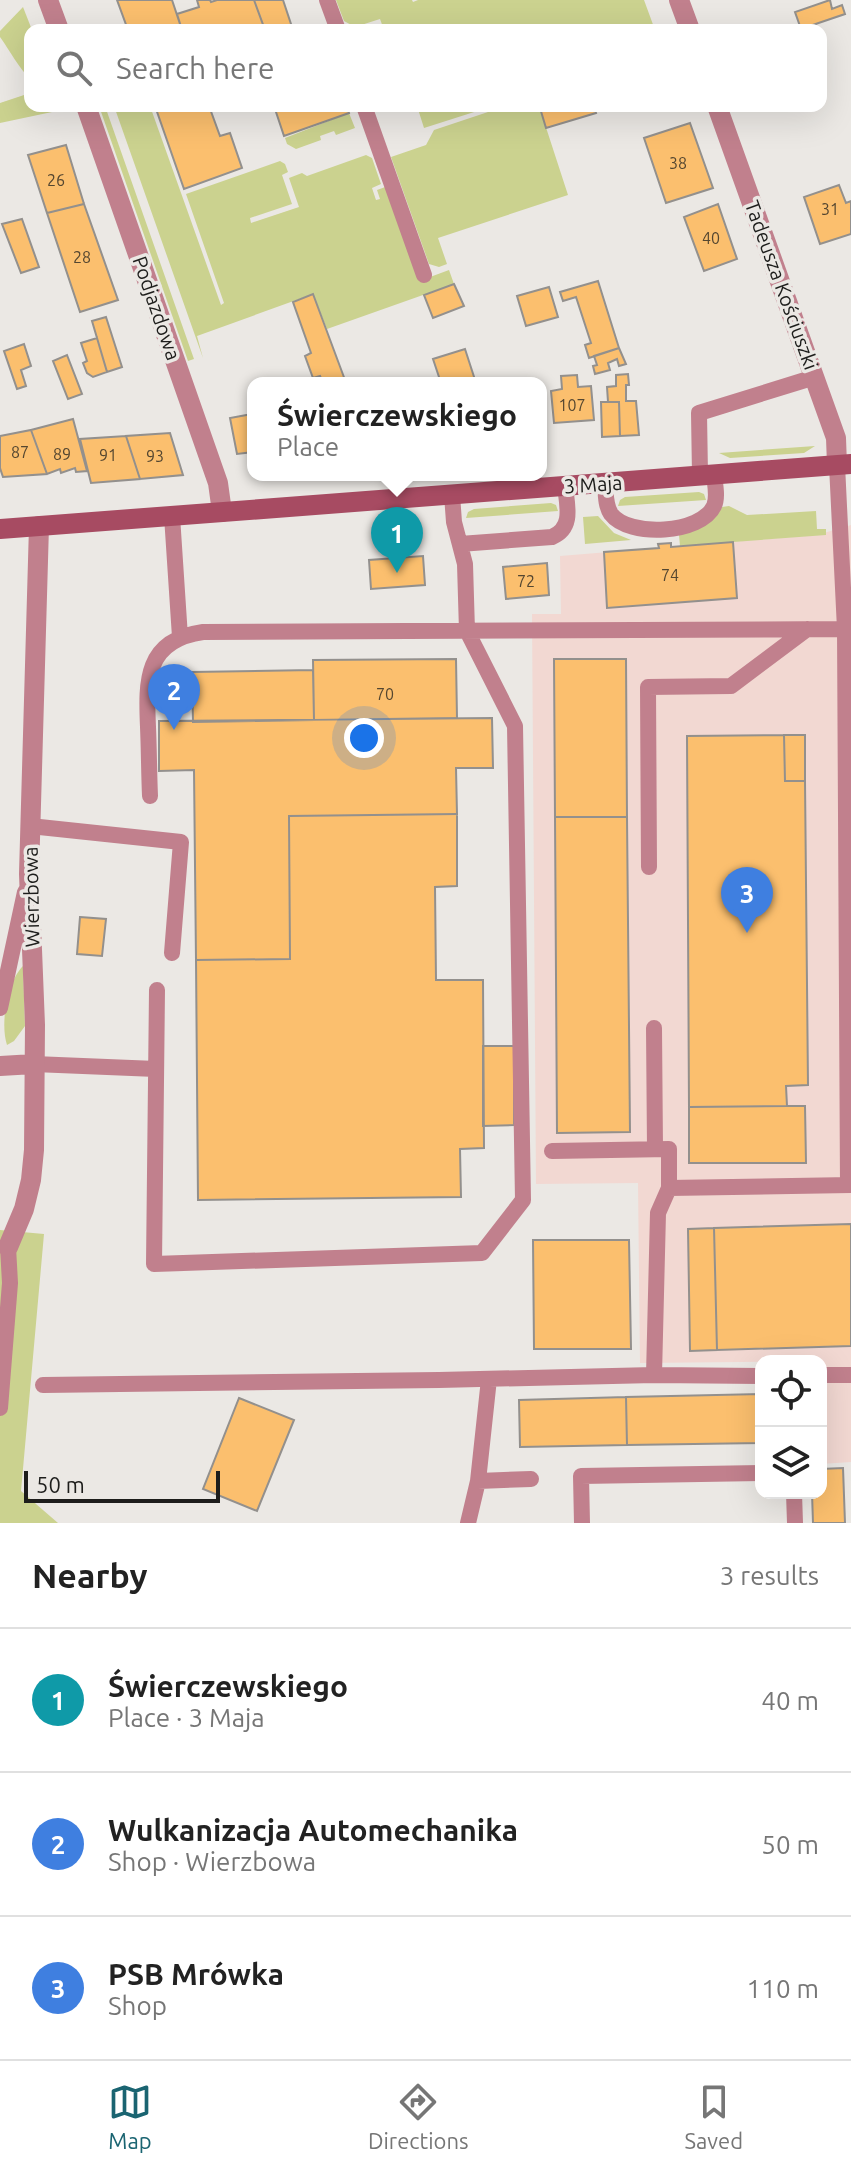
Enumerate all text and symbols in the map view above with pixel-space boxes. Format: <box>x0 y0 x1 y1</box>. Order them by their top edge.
search box <box>24 24 827 112</box>
icon: search <box>52 46 96 90</box>
text: Search here <box>116 51 275 85</box>
house number: 38 <box>669 154 687 172</box>
house number: 26 <box>47 171 65 189</box>
street label: Tadeusza Kościuszki <box>741 197 823 373</box>
house number: 31 <box>821 200 839 218</box>
house number: 40 <box>702 229 720 247</box>
house number: 28 <box>73 248 91 266</box>
street label: Podjazdowa <box>128 253 186 363</box>
popup <box>247 377 547 481</box>
house number: 107 <box>558 396 586 414</box>
text: Świerczewskiego <box>277 398 517 432</box>
text: Place <box>277 432 339 461</box>
house number: 87 <box>11 443 29 461</box>
house number: 89 <box>53 445 71 463</box>
house number: 91 <box>99 446 117 464</box>
house number: 93 <box>146 447 164 465</box>
street label: 3 Maja <box>563 470 623 498</box>
pin: 1 <box>371 507 423 573</box>
house number: 74 <box>661 566 679 584</box>
house number: 72 <box>517 572 535 590</box>
pin: 2 <box>148 664 200 730</box>
house number: 70 <box>376 685 394 703</box>
your location <box>344 718 384 758</box>
street label: Wierzbowa <box>19 846 43 948</box>
pin: 3 <box>721 867 773 933</box>
map controls <box>755 1355 827 1499</box>
button: locate <box>755 1355 827 1427</box>
button: layers <box>755 1427 827 1499</box>
scale bar <box>24 1467 220 1503</box>
text: 50 m <box>36 1472 85 1497</box>
text: Nearby <box>32 1556 147 1594</box>
text: 3 results <box>720 1561 819 1590</box>
text: Świerczewskiego <box>108 1669 348 1703</box>
text: 1 <box>51 1686 65 1715</box>
text: 40 m <box>761 1686 819 1715</box>
text: Place · 3 Maja <box>108 1703 265 1732</box>
text: Wulkanizacja Automechanika <box>108 1813 518 1847</box>
text: 2 <box>51 1830 65 1859</box>
text: 50 m <box>761 1830 819 1859</box>
text: Shop · Wierzbowa <box>108 1847 316 1876</box>
text: PSB Mrówka <box>108 1957 284 1991</box>
text: 3 <box>51 1974 65 2003</box>
text: 110 m <box>747 1974 819 2003</box>
text: Shop <box>108 1991 167 2020</box>
tab: Map <box>108 2080 152 2153</box>
tab: Directions <box>368 2080 469 2153</box>
tab: Saved <box>684 2080 743 2153</box>

